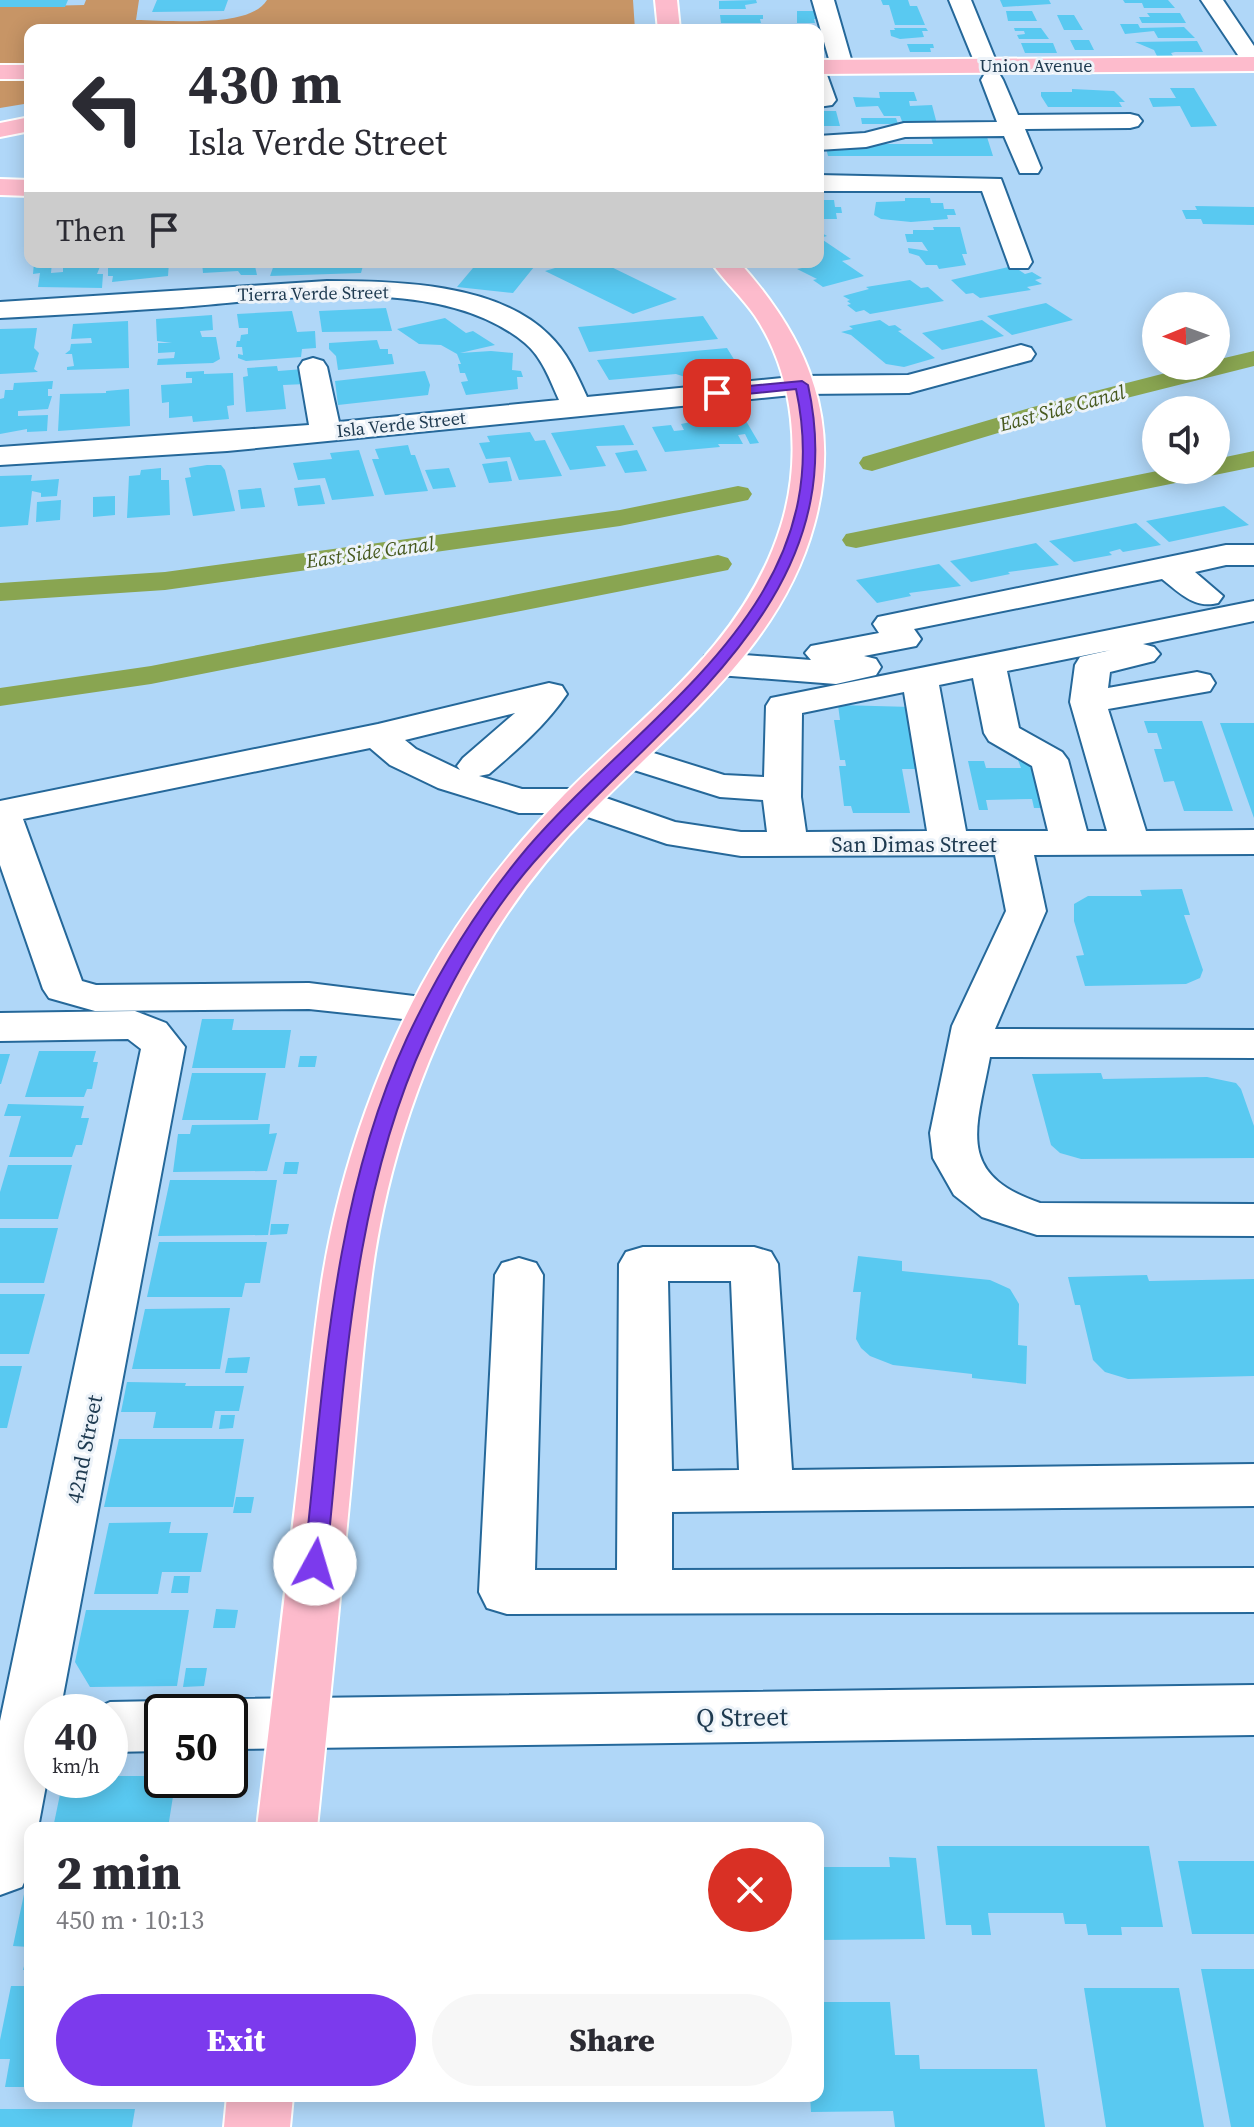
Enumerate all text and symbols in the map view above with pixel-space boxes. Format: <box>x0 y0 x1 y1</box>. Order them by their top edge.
text: 430 m <box>188 45 342 122</box>
street label: Union Avenue <box>980 53 1092 78</box>
icon: left <box>56 56 160 160</box>
text: Isla Verde Street <box>188 118 447 167</box>
icon: arrive <box>142 208 186 252</box>
text: Then <box>56 210 126 251</box>
street label: Tierra Verde Street <box>237 279 389 307</box>
north arrow <box>1142 292 1230 380</box>
map controls <box>1142 292 1230 484</box>
pin <box>683 359 751 427</box>
icon: arrive <box>695 371 739 415</box>
water label: East Side Canal <box>995 378 1128 439</box>
button: sound <box>1142 396 1230 484</box>
street label: Isla Verde Street <box>335 405 467 443</box>
water label: East Side Canal <box>303 529 436 575</box>
street label: San Dimas Street <box>831 829 998 859</box>
street label: 42nd Street <box>59 1391 109 1506</box>
position arrow <box>273 1522 357 1606</box>
speed limit sign: 50 <box>144 1694 248 1798</box>
street label: Q Street <box>696 1698 789 1736</box>
text: 40 <box>54 1709 98 1763</box>
text: km/h <box>52 1752 100 1780</box>
text: 2 min <box>56 1839 181 1905</box>
button: close <box>708 1848 792 1932</box>
text: 450 m · 10:13 <box>56 1902 204 1938</box>
button: Exit <box>56 1994 416 2086</box>
button: Share <box>432 1994 792 2086</box>

